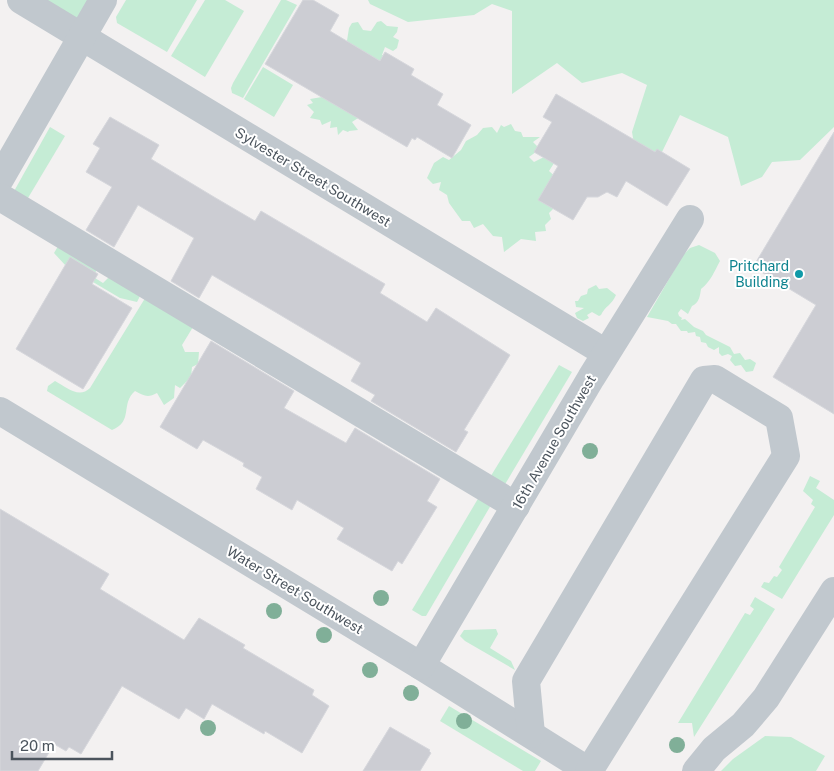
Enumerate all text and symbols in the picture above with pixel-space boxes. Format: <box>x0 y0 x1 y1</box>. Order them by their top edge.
street label: Sylvester Street Southwest <box>232 124 394 230</box>
place label: Pritchard Building <box>729 258 789 290</box>
marker: Pritchard Building <box>793 268 805 280</box>
street label: 16th Avenue Southwest <box>509 372 599 512</box>
street label: Water Street Southwest <box>224 543 366 637</box>
scale bar <box>12 728 112 760</box>
text: 20 m <box>20 737 55 754</box>

